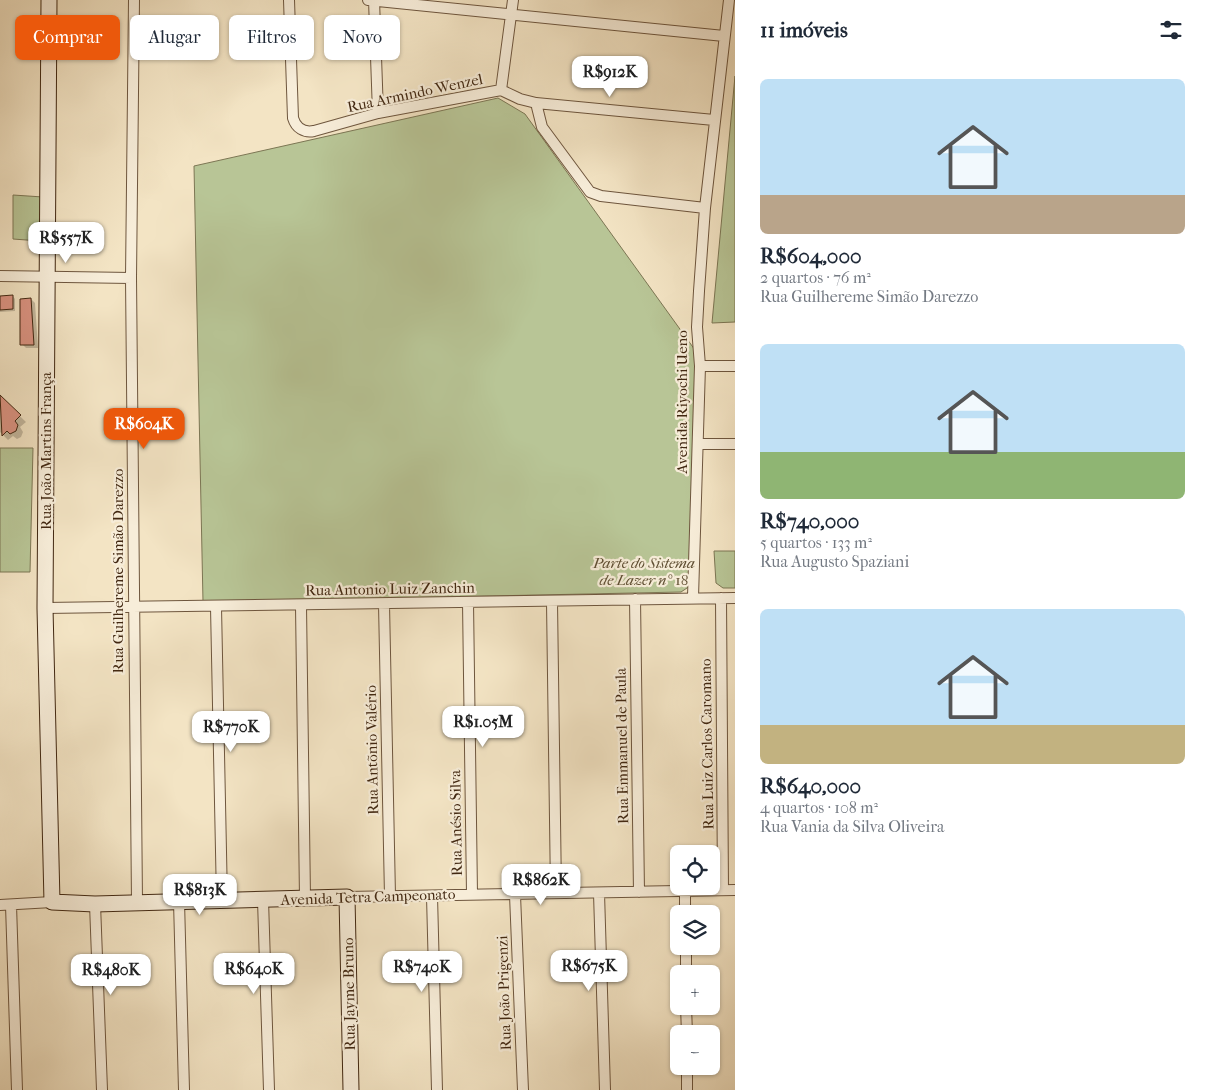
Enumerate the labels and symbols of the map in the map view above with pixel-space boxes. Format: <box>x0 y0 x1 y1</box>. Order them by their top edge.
pin: R$912K <box>569 56 651 98</box>
street label: Rua Armindo Wenzel <box>346 70 484 116</box>
pin: R$557K <box>25 222 107 264</box>
street label: Avenida Riyochi Ueno <box>673 330 691 475</box>
street label: Rua João Martins França <box>37 371 55 530</box>
pin: R$604K <box>103 408 185 450</box>
street label: Rua Guilhereme Simão Darezzo <box>109 468 127 673</box>
park label: Parte do Sistema de Lazer nº 18 <box>592 554 695 589</box>
street label: Rua Antonio Luiz Zanchin <box>305 579 475 599</box>
street label: Rua Luiz Carlos Caromano <box>696 658 717 830</box>
street label: Rua Emmanuel de Paula <box>612 667 632 824</box>
street label: Rua Antõnio Valério <box>362 685 382 815</box>
pin: R$1.05M <box>437 706 529 748</box>
pin: R$770K <box>190 710 272 753</box>
street label: Rua Anésio Silva <box>446 769 466 876</box>
pin: R$862K <box>500 864 582 906</box>
pin: R$813K <box>159 874 241 916</box>
street label: Avenida Tetra Campeonato <box>279 885 456 909</box>
street label: Rua João Prigenzi <box>493 935 515 1051</box>
street label: Rua Jayme Bruno <box>339 937 359 1051</box>
pin: R$740K <box>381 950 463 993</box>
pin: R$675K <box>548 950 630 992</box>
pin: R$640K <box>213 952 295 995</box>
pin: R$480K <box>70 954 152 996</box>

